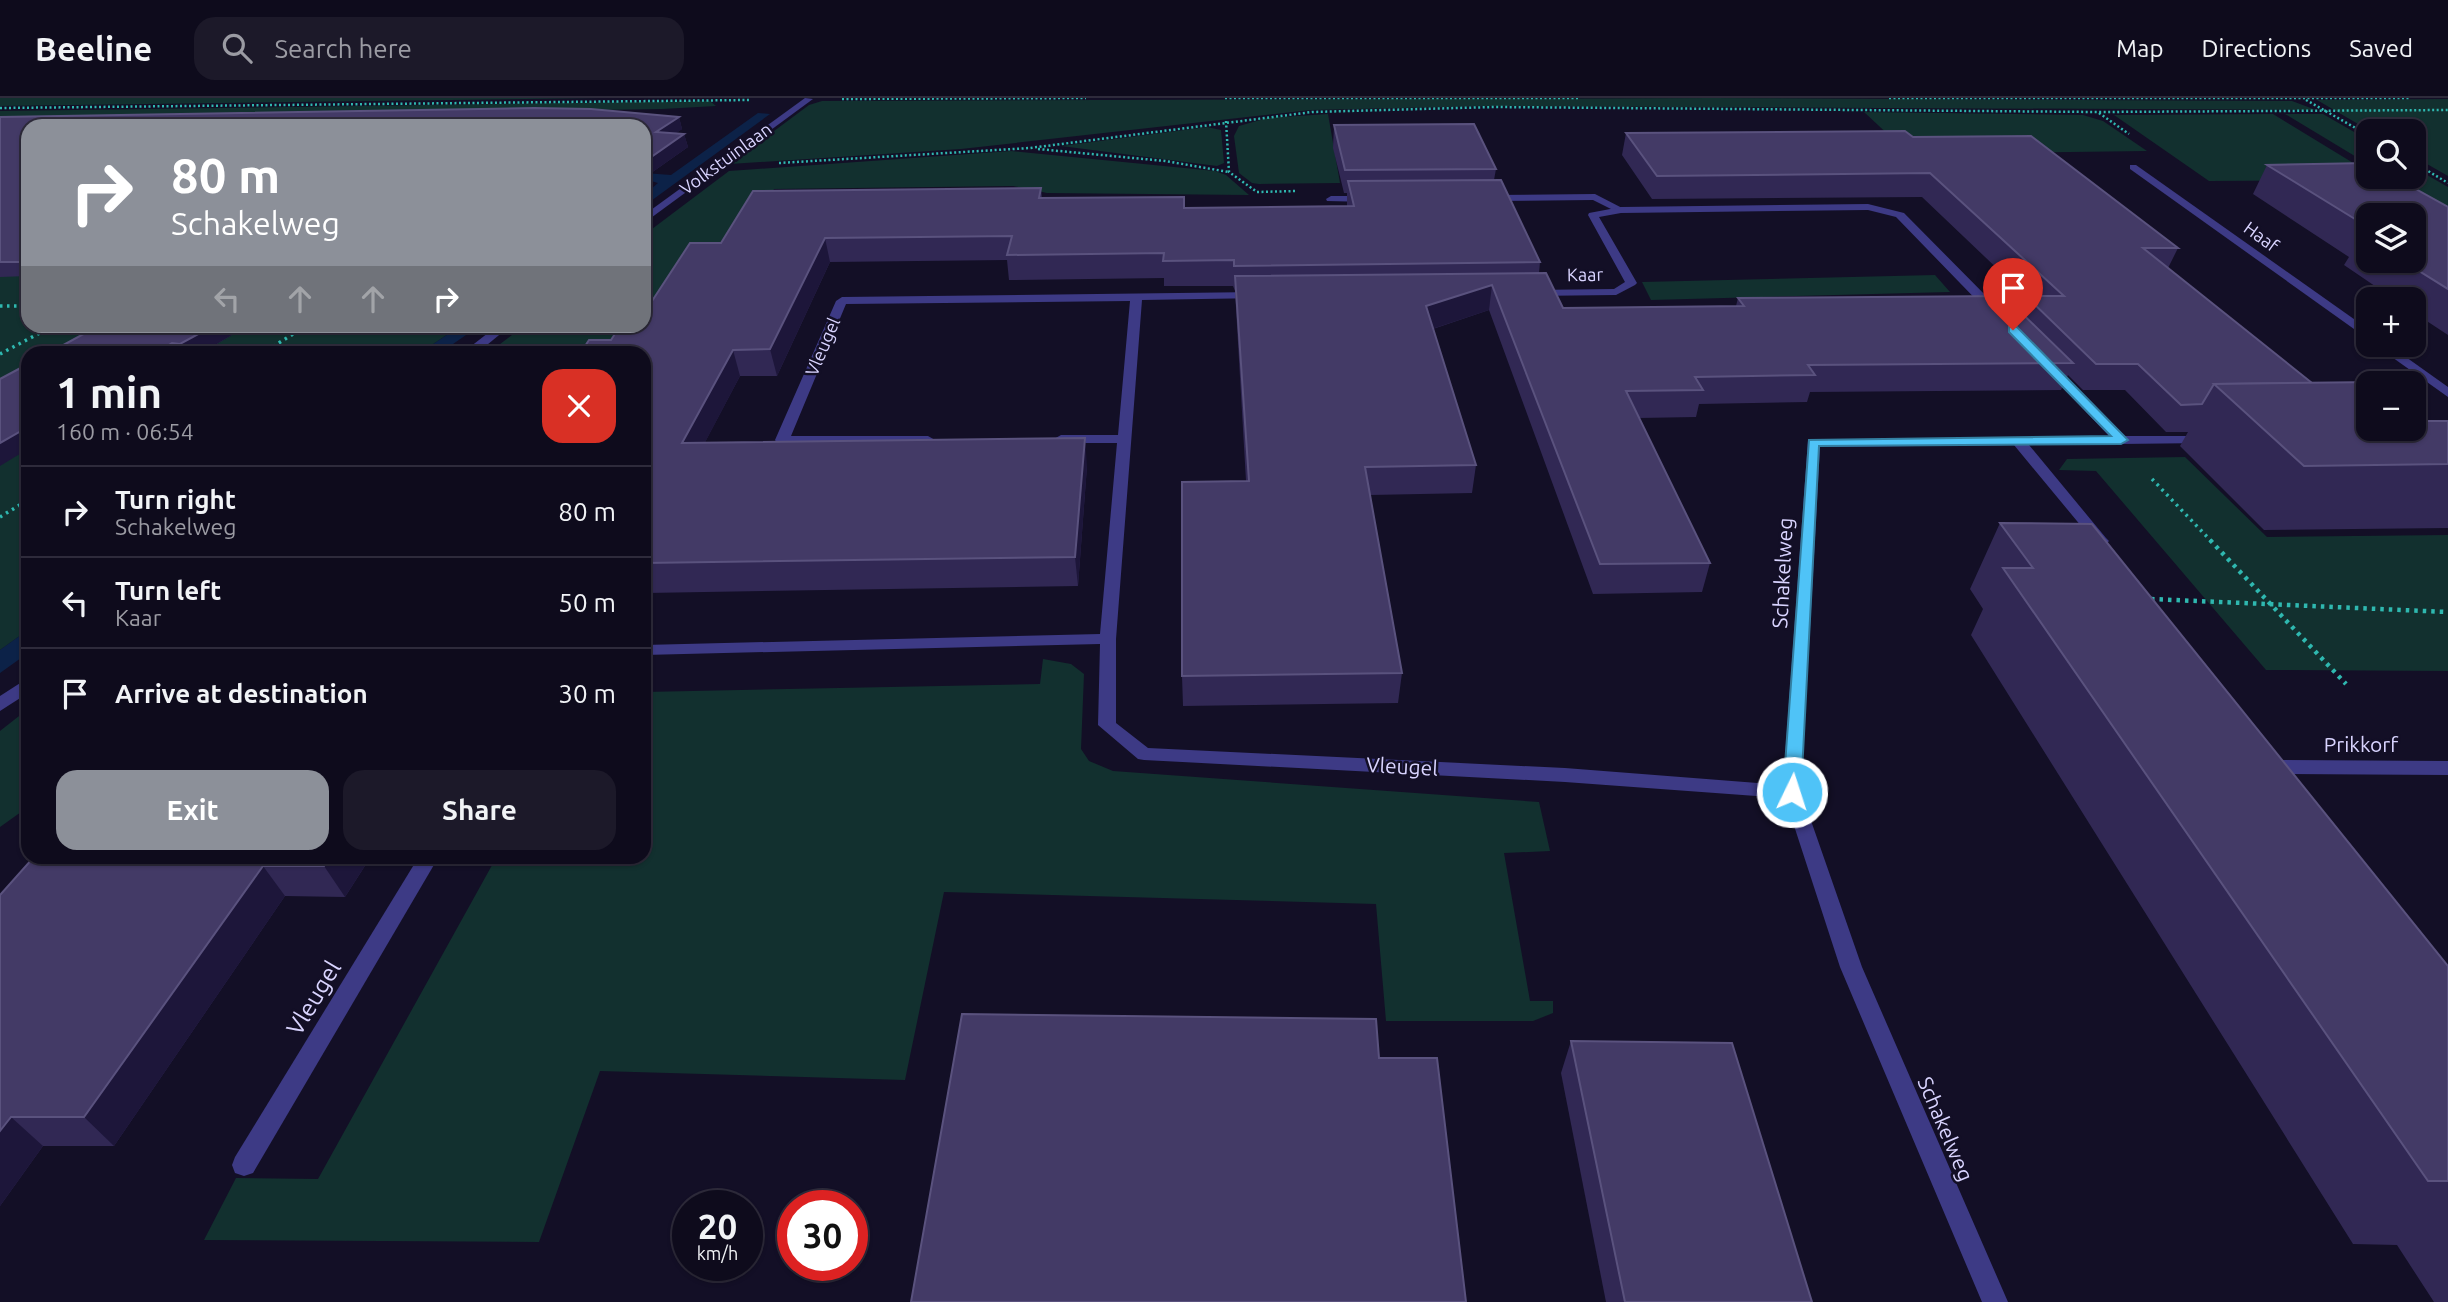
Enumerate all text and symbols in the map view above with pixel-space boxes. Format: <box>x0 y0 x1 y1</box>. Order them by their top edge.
search box <box>194 17 684 80</box>
icon: search <box>218 29 256 67</box>
text: Beeline <box>35 30 152 67</box>
text: Search here <box>274 34 412 63</box>
text: Map <box>2116 35 2163 62</box>
text: Directions <box>2201 35 2311 62</box>
text: Saved <box>2349 35 2413 62</box>
street label: Volkstuinlaan <box>676 118 775 198</box>
map controls <box>2356 119 2426 441</box>
button: search <box>2356 119 2426 189</box>
icon: right <box>56 147 147 238</box>
text: 80 m <box>171 147 280 202</box>
button: layers <box>2356 203 2426 273</box>
text: Schakelweg <box>171 205 340 241</box>
street label: Haaf <box>2240 217 2283 256</box>
pin <box>1983 258 2043 330</box>
street label: Kaar <box>1567 264 1603 284</box>
icon: arrive <box>1994 269 2032 307</box>
icon: left <box>208 280 246 318</box>
icon: ahead <box>281 280 319 318</box>
icon: ahead <box>354 280 392 318</box>
icon: right <box>427 280 465 318</box>
button: + <box>2356 287 2426 357</box>
street label: Vleugel <box>801 314 843 379</box>
text: 1 min <box>56 369 162 416</box>
button: close <box>542 369 616 443</box>
button: − <box>2356 371 2426 441</box>
text: 160 m · 06:54 <box>56 419 194 444</box>
text: Turn right <box>115 485 236 514</box>
icon: right <box>56 493 94 531</box>
text: 80 m <box>558 497 616 526</box>
text: Schakelweg <box>115 514 236 539</box>
street label: Schakelweg <box>1767 517 1797 629</box>
text: Turn left <box>115 576 221 605</box>
icon: left <box>56 584 94 622</box>
text: 50 m <box>558 588 616 617</box>
text: Kaar <box>115 605 161 630</box>
icon: arrive <box>56 675 94 713</box>
text: Arrive at destination <box>115 679 368 708</box>
text: 30 m <box>558 679 616 708</box>
street label: Prikkorf <box>2324 732 2399 756</box>
street label: Vleugel <box>1366 752 1438 780</box>
position arrow <box>1755 755 1829 829</box>
button: Exit <box>56 770 329 850</box>
button: Share <box>343 770 616 850</box>
street label: Vleugel <box>281 956 346 1040</box>
street label: Schakelweg <box>1913 1073 1979 1184</box>
speed limit sign: 30 <box>777 1190 868 1281</box>
text: 20 <box>698 1206 737 1246</box>
text: km/h <box>697 1243 738 1263</box>

